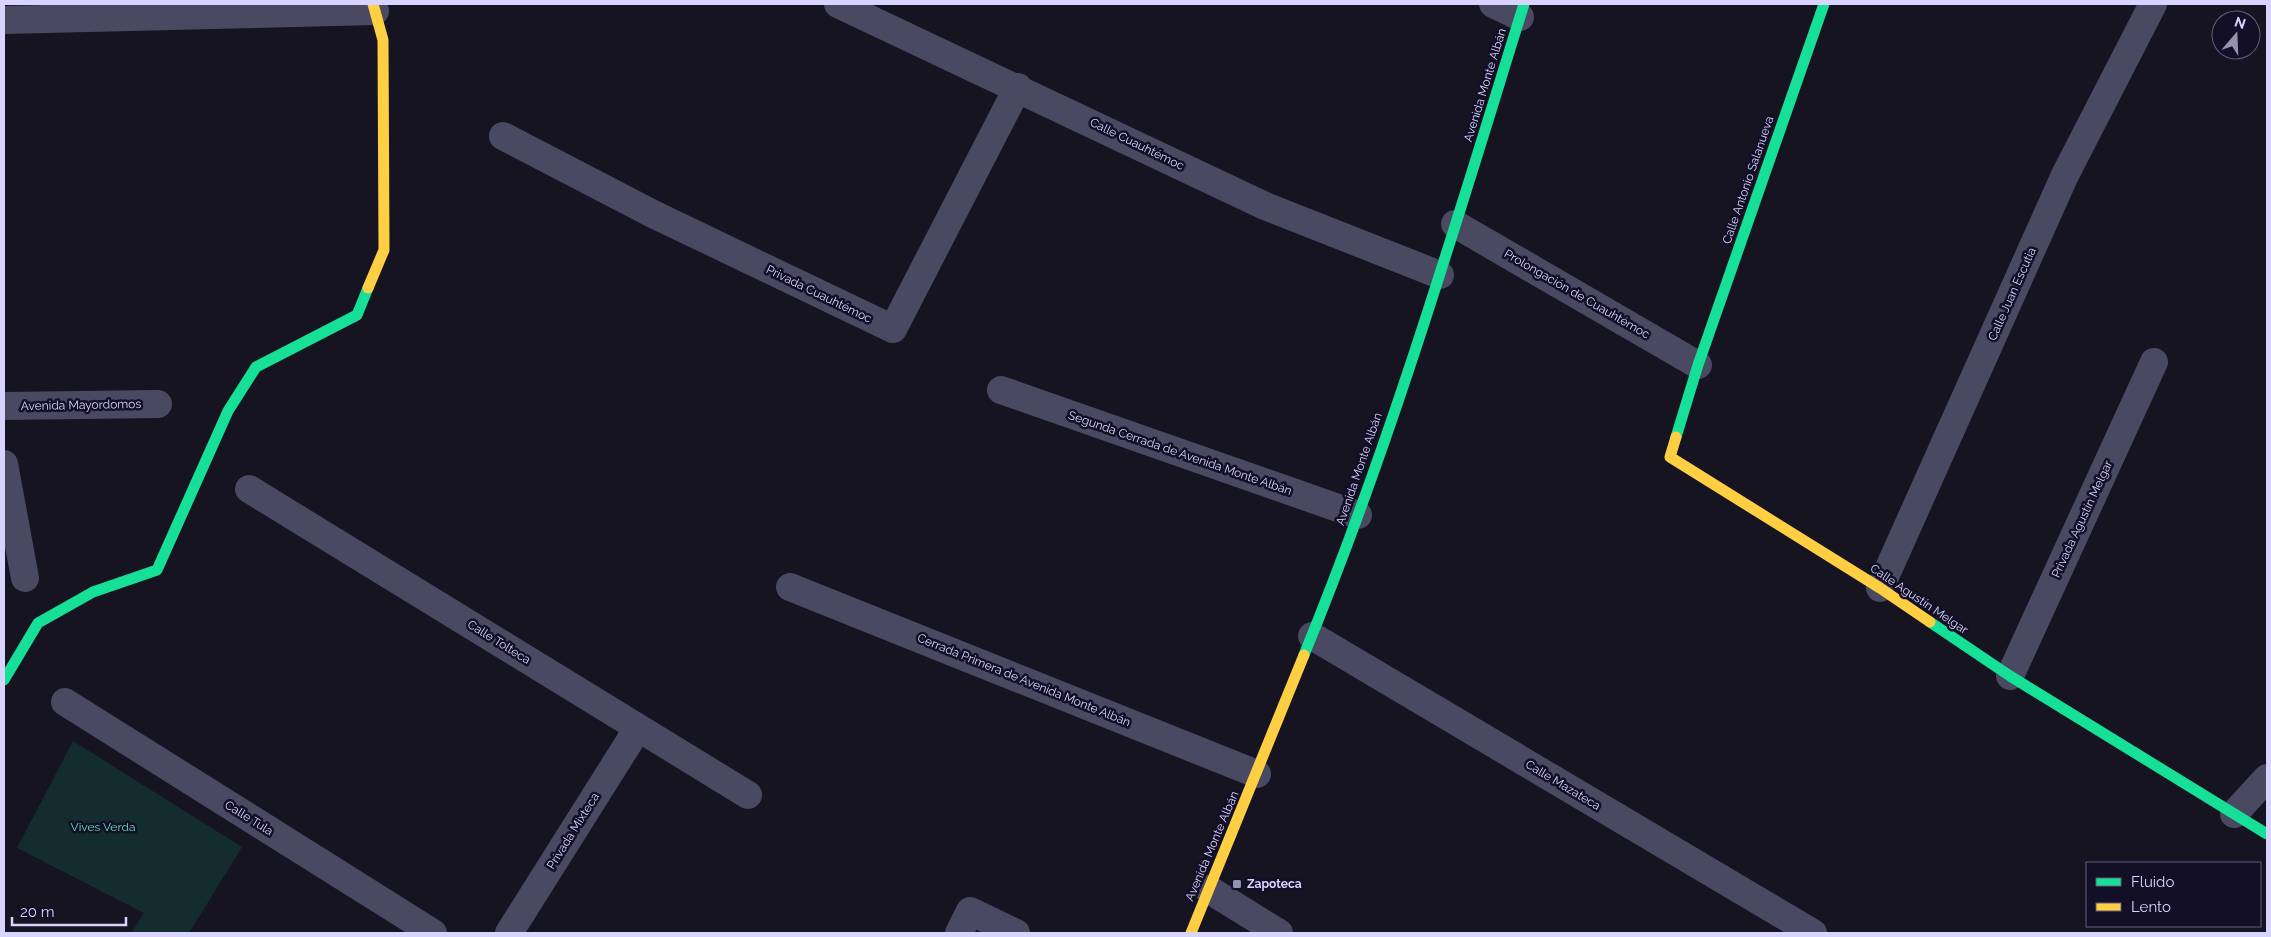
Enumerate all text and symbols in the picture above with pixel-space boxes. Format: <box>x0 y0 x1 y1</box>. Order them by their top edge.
north arrow <box>2211 10 2261 60</box>
text: N <box>2233 13 2248 32</box>
street label: Avenida Monte Albán <box>1461 26 1509 144</box>
street label: Calle Antonio Salanueva <box>1720 114 1776 246</box>
street label: Calle Cuauhtémoc <box>1088 115 1187 173</box>
street label: Calle Juan Escutia <box>1985 245 2039 343</box>
street label: Prolongación de Cuauhtémoc <box>1502 247 1653 342</box>
street label: Privada Cuauhtémoc <box>764 262 874 326</box>
street label: Avenida Mayordomos <box>21 397 142 413</box>
street label: Segunda Cerrada de Avenida Monte Albán <box>1066 408 1294 498</box>
street label: Avenida Monte Albán <box>1333 411 1385 527</box>
street label: Privada Agustín Melgar <box>2049 457 2116 580</box>
street label: Calle Agustín Melgar <box>1867 561 1971 637</box>
street label: Calle Tolteca <box>465 617 533 667</box>
street label: Cerrada Primera de Avenida Monte Albán <box>915 631 1133 729</box>
street label: Calle Mazateca <box>1523 757 1603 813</box>
street label: Avenida Monte Albán <box>1182 789 1242 903</box>
street label: Privada Mixteca <box>544 790 602 872</box>
street label: Calle Tula <box>222 798 276 838</box>
park label: Vives Verda <box>71 820 135 834</box>
legend <box>2086 862 2261 927</box>
text: Fluido <box>2131 873 2174 891</box>
place label: Zapoteca <box>1247 877 1302 891</box>
marker: Zapoteca <box>1231 878 1243 890</box>
scale bar <box>12 894 126 926</box>
text: Lento <box>2131 898 2171 916</box>
text: 20 m <box>20 903 55 921</box>

